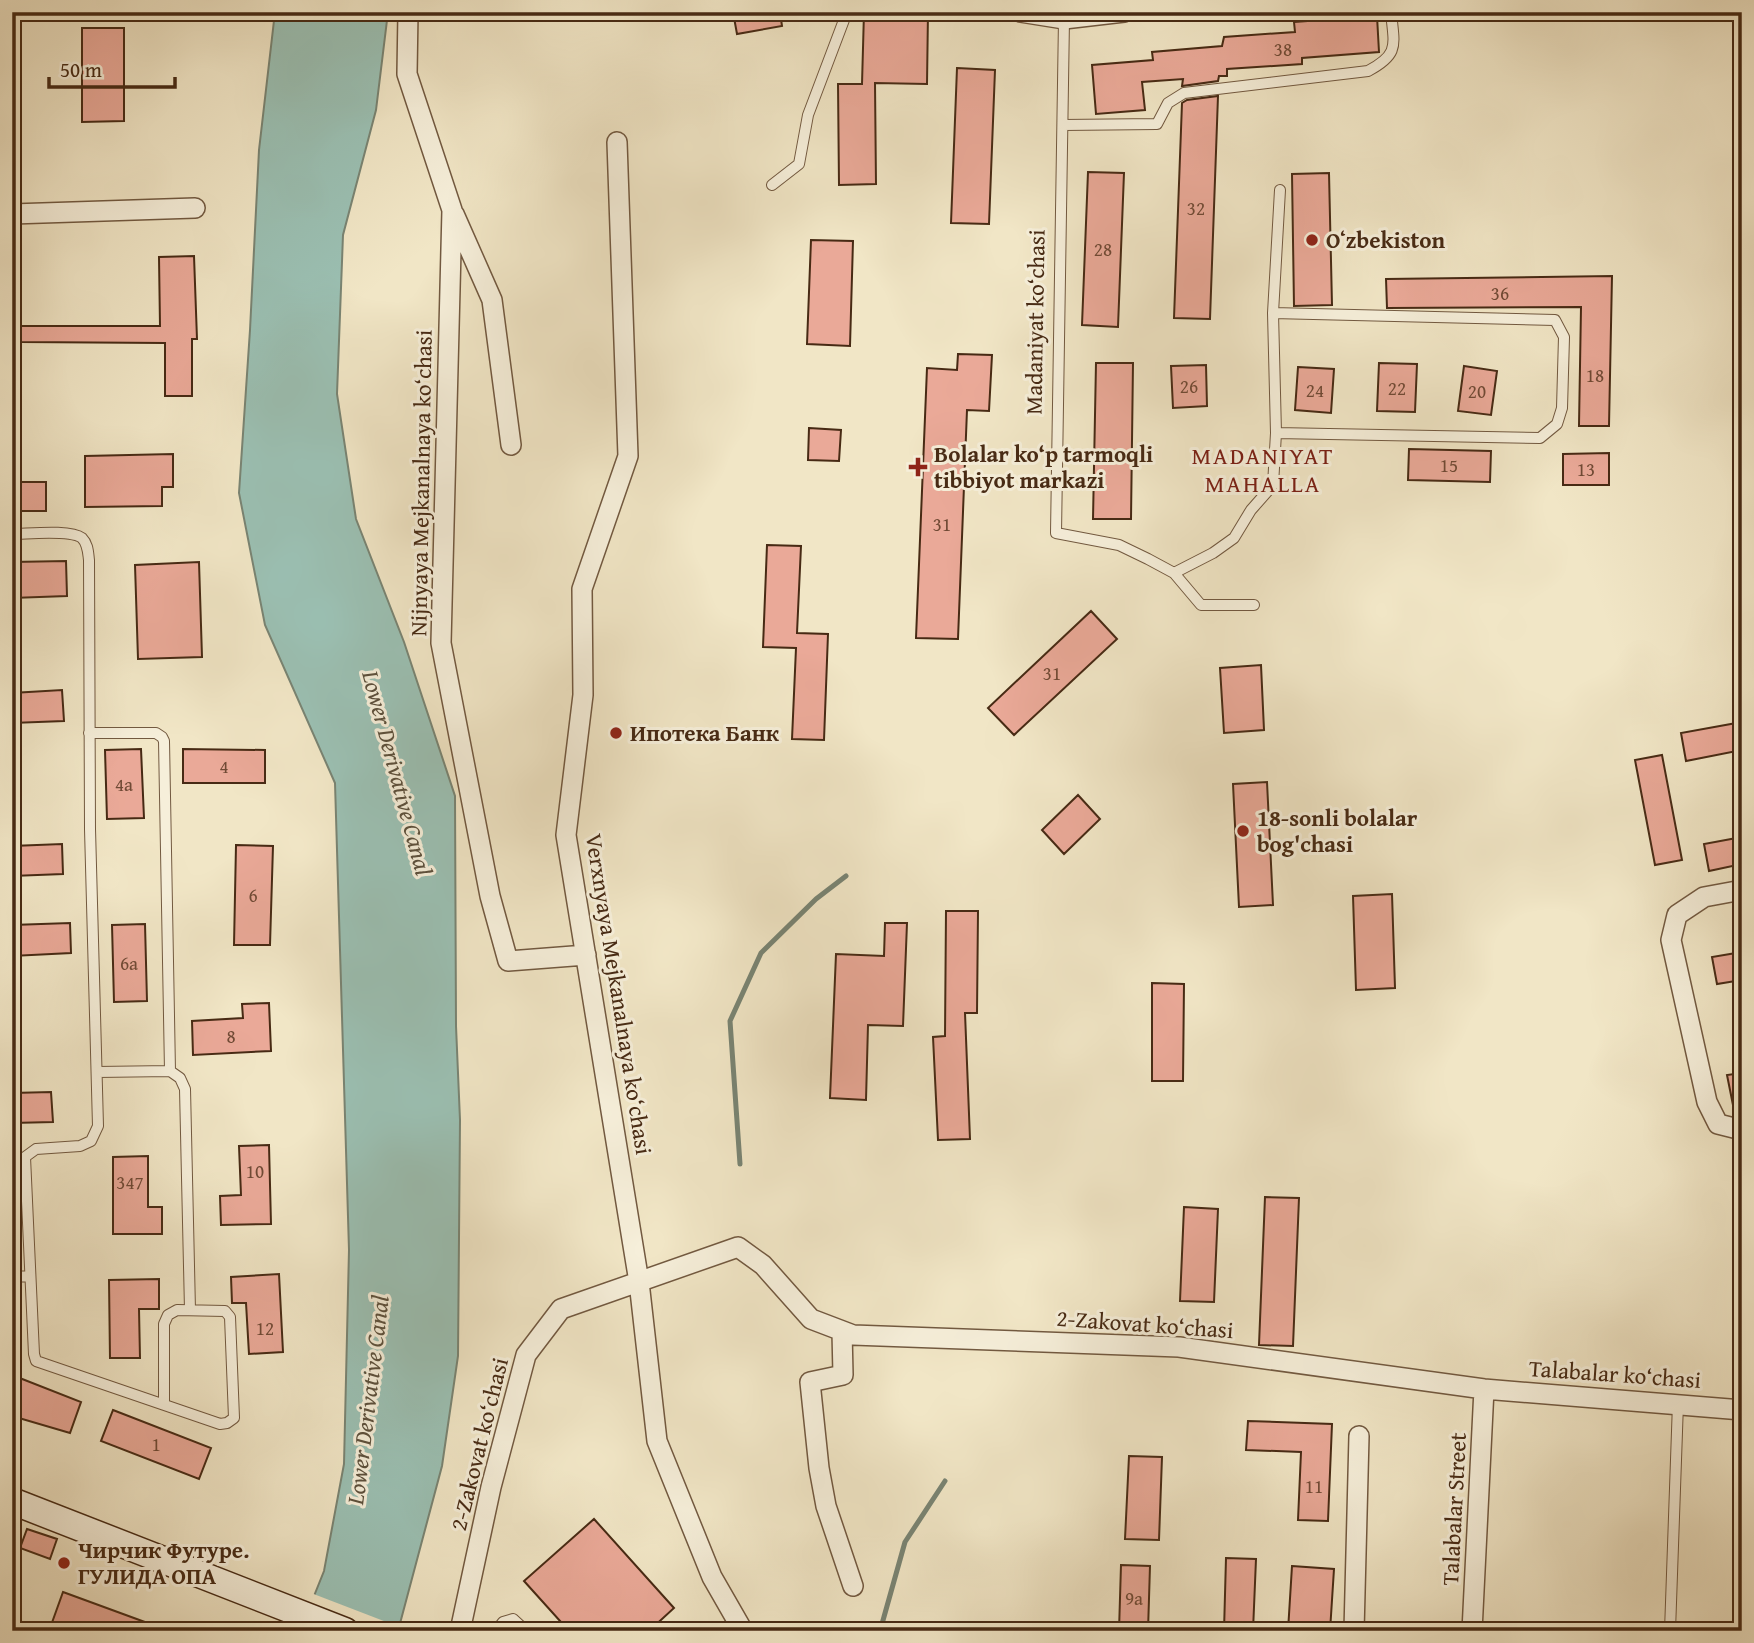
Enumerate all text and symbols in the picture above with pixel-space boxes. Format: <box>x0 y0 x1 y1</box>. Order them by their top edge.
house number: 38 <box>1274 35 1292 63</box>
scale bar <box>49 46 175 90</box>
text: 50 m <box>60 54 102 85</box>
house number: 32 <box>1187 194 1205 222</box>
place label: Oʻzbekiston <box>1326 223 1445 256</box>
street label: Madaniyat ko‘chasi <box>1016 229 1053 415</box>
marker: Oʻzbekiston <box>1304 232 1320 248</box>
house number: 28 <box>1094 235 1112 263</box>
house number: 36 <box>1491 279 1509 307</box>
street label: Nijnyaya Mejkanalnaya ko‘chasi <box>401 329 440 637</box>
house number: 18 <box>1586 361 1604 389</box>
house number: 26 <box>1180 372 1198 400</box>
house number: 22 <box>1388 374 1406 402</box>
house number: 24 <box>1306 376 1324 404</box>
house number: 20 <box>1468 377 1486 405</box>
place label: Bolalar ko‘p tarmoqli tibbiyot markazi <box>934 437 1153 496</box>
district label: MADANIYAT MAHALLA <box>1191 438 1335 501</box>
house number: 15 <box>1440 451 1458 479</box>
house number: 13 <box>1577 455 1595 483</box>
marker: Bolalar ko‘p tarmoqli tibbiyot markazi <box>908 457 928 477</box>
house number: 31 <box>933 510 951 538</box>
house number: 31 <box>1043 659 1061 687</box>
water label: Lower Derivative Canal <box>353 666 442 879</box>
place label: Ипотека Банк <box>630 716 780 749</box>
marker: Ипотека Банк <box>608 725 624 741</box>
house number: 4 <box>219 752 229 780</box>
house number: 4a <box>115 770 133 798</box>
place label: 18-sonli bolalar bog'chasi <box>1257 801 1418 860</box>
marker: 18-sonli bolalar bog'chasi <box>1235 823 1251 839</box>
street label: Verxnyaya Mejkanalnaya ko‘chasi <box>578 831 661 1157</box>
house number: 6 <box>248 881 258 909</box>
house number: 6a <box>120 949 138 977</box>
house number: 8 <box>226 1022 236 1050</box>
house number: 10 <box>246 1157 264 1185</box>
house number: 347 <box>116 1168 144 1196</box>
water label: Lower Derivative Canal <box>337 1293 398 1508</box>
street label: 2-Zakovat ko‘chasi <box>1055 1301 1235 1346</box>
house number: 12 <box>256 1314 274 1342</box>
street label: Talabalar ko‘chasi <box>1528 1351 1702 1396</box>
street label: 2-Zakovat ko‘chasi <box>441 1354 516 1534</box>
house number: 1 <box>151 1430 161 1458</box>
street label: Talabalar Street <box>1433 1432 1474 1586</box>
house number: 11 <box>1305 1472 1323 1500</box>
place label: Чирчик Футуре. ГУЛИДА ОПА <box>78 1533 250 1592</box>
marker: Чирчик Футуре. ГУЛИДА ОПА <box>56 1555 72 1571</box>
house number: 9a <box>1125 1584 1143 1612</box>

